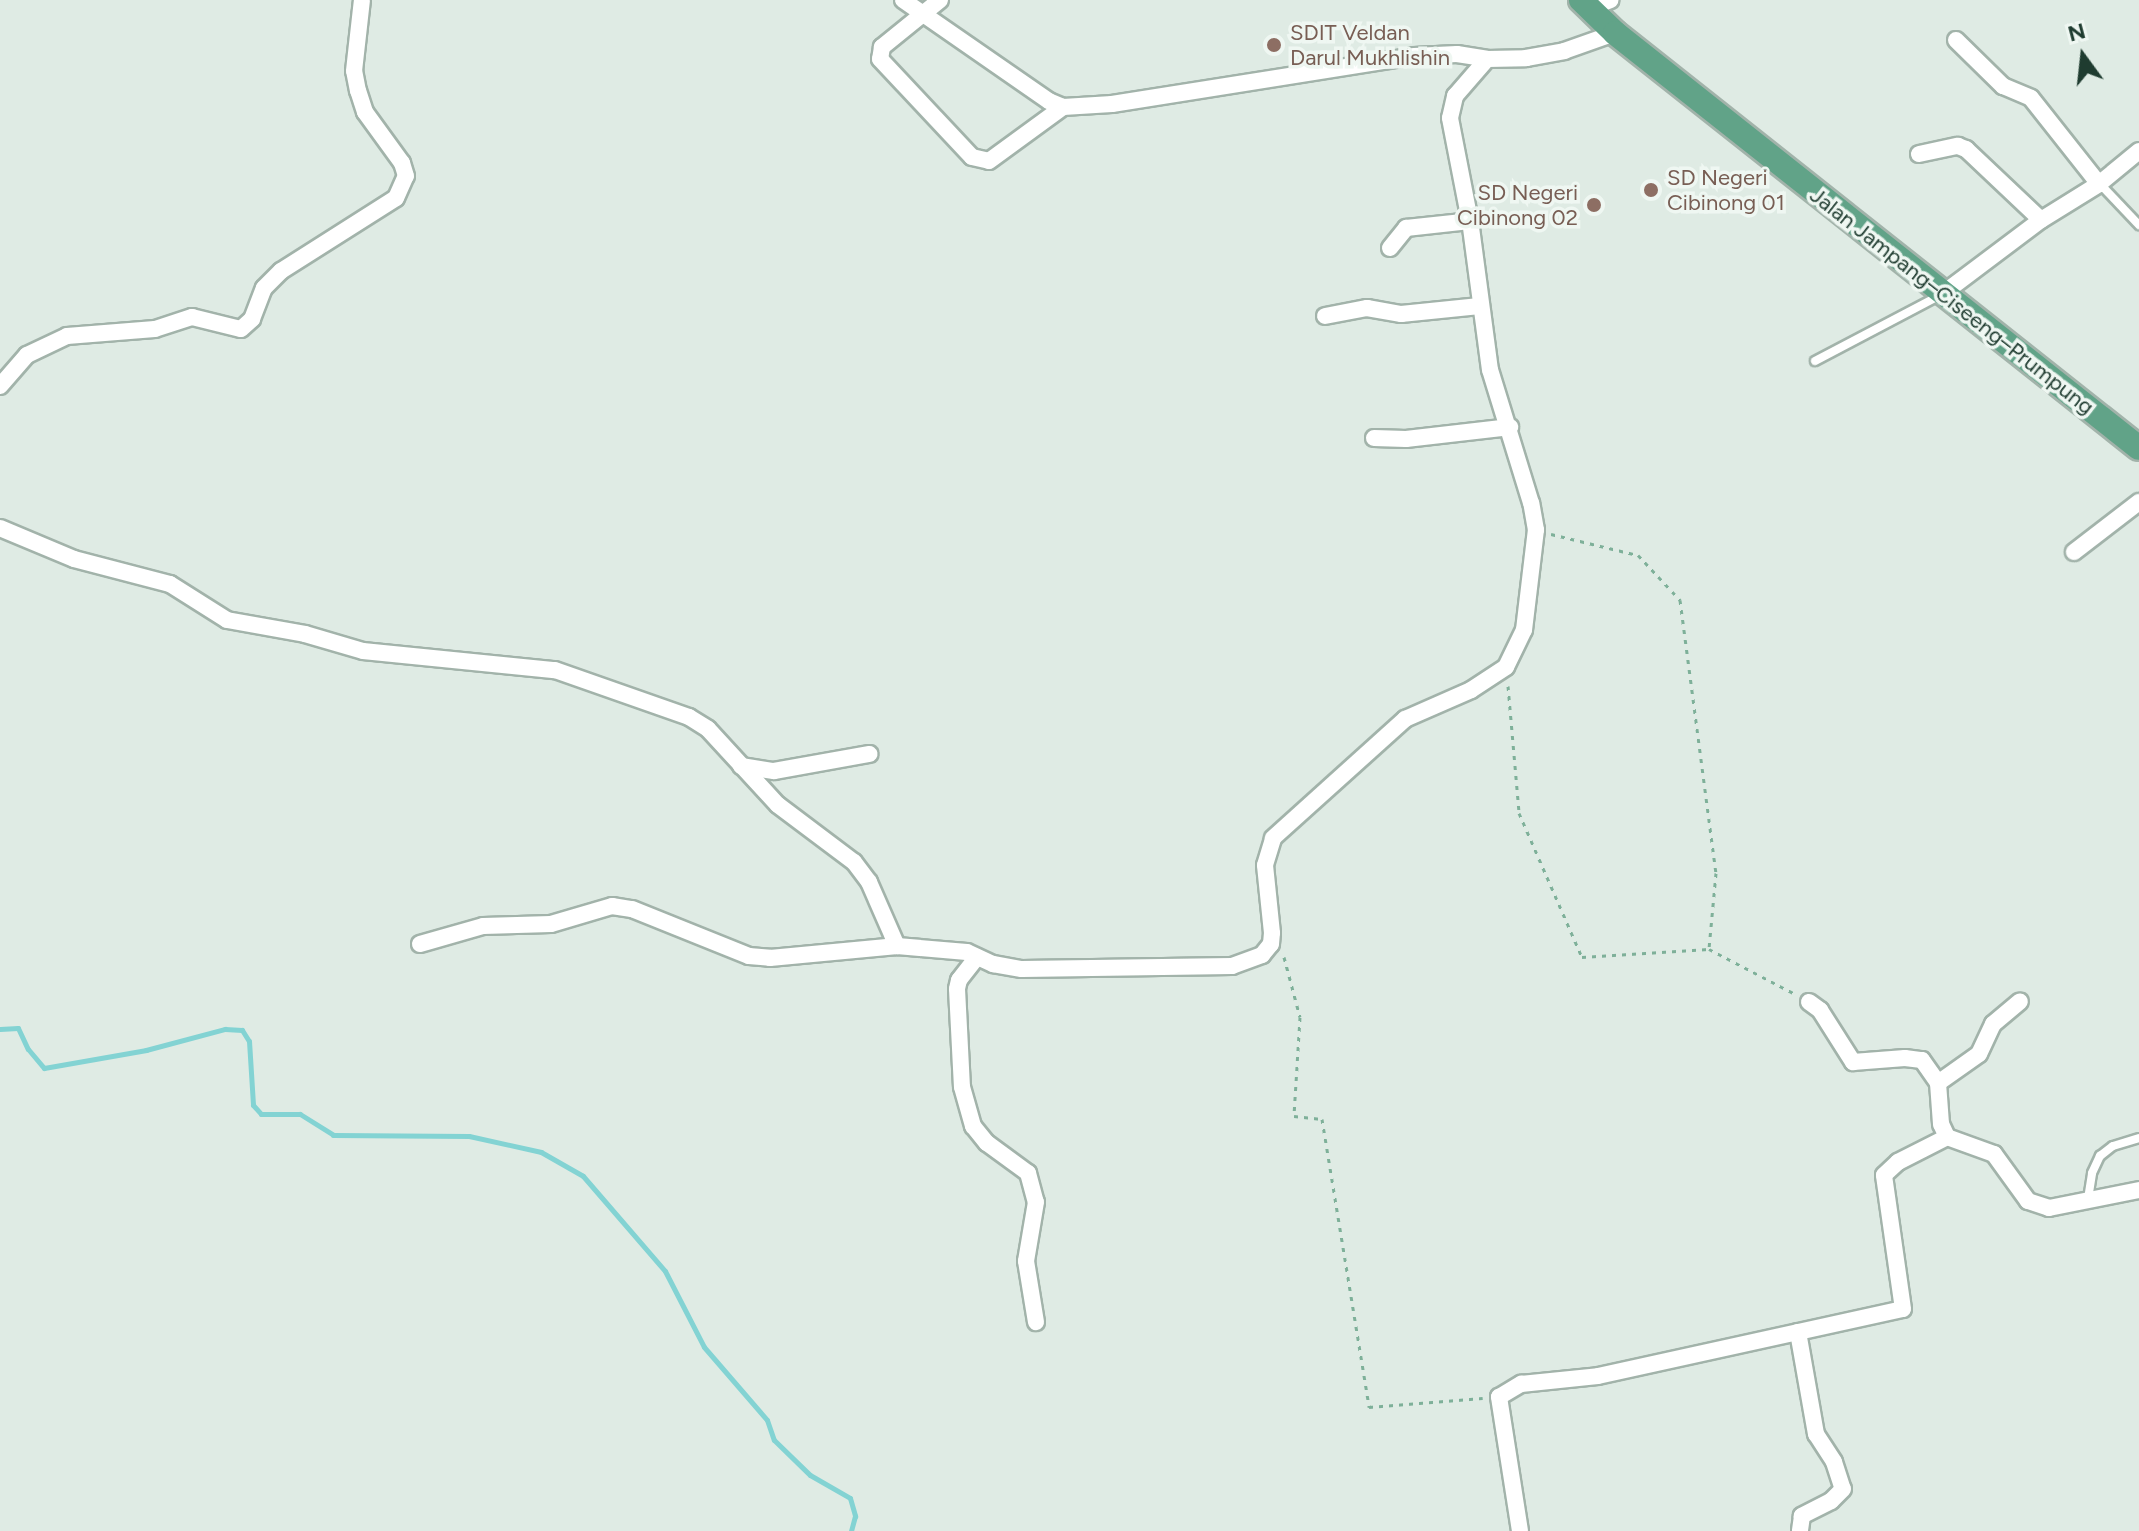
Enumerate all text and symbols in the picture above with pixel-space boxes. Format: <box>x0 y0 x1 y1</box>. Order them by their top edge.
north arrow <box>2043 16 2123 96</box>
text: N <box>2065 17 2088 48</box>
place label: SDIT Veldan Darul Mukhlishin <box>1290 19 1450 70</box>
marker: SDIT Veldan Darul Mukhlishin <box>1265 36 1283 54</box>
place label: SD Negeri Cibinong 01 <box>1667 164 1785 216</box>
place label: SD Negeri Cibinong 02 <box>1457 179 1578 230</box>
marker: SD Negeri Cibinong 01 <box>1642 181 1660 199</box>
street label: Jalan Jampang–Ciseeng–Prumpung <box>1805 182 2099 420</box>
marker: SD Negeri Cibinong 02 <box>1585 196 1603 214</box>

